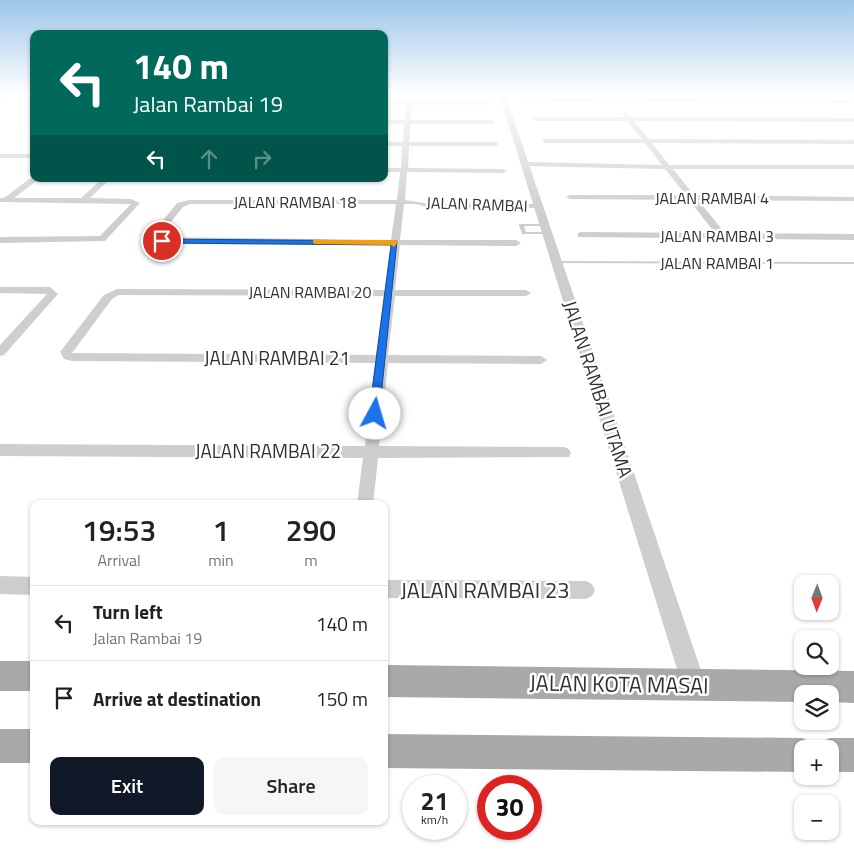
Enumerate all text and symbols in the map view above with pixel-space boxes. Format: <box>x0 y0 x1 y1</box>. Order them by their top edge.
text: 140 m <box>133 39 229 93</box>
icon: left <box>50 50 115 115</box>
text: Jalan Rambai 19 <box>133 87 283 121</box>
icon: left <box>142 145 170 173</box>
icon: ahead <box>195 145 223 173</box>
icon: right <box>248 145 276 173</box>
street label: JALAN RAMBAI 4 <box>655 186 769 210</box>
street label: JALAN RAMBAI 18 <box>233 190 357 214</box>
street label: JALAN RAMBAI <box>426 190 528 218</box>
pin <box>141 220 183 262</box>
street label: JALAN RAMBAI 3 <box>660 224 774 248</box>
icon: arrive <box>148 227 176 255</box>
street label: JALAN RAMBAI 1 <box>660 251 774 275</box>
street label: JALAN RAMBAI 20 <box>248 280 372 304</box>
street label: JALAN RAMBAI UTAMA <box>556 297 641 481</box>
street label: JALAN RAMBAI 21 <box>204 343 350 372</box>
position arrow <box>348 387 400 439</box>
street label: JALAN RAMBAI 22 <box>195 436 341 465</box>
text: 19:53 <box>82 507 156 553</box>
text: 1 <box>213 507 229 553</box>
text: 290 <box>286 507 336 553</box>
text: Arrival <box>97 548 141 572</box>
text: min <box>208 548 234 572</box>
text: m <box>304 548 318 572</box>
street label: JALAN RAMBAI 23 <box>400 573 570 607</box>
north arrow <box>794 575 839 620</box>
map controls <box>794 575 839 840</box>
text: Turn left <box>93 597 163 626</box>
icon: left <box>50 609 78 637</box>
text: 140 m <box>316 609 368 638</box>
text: Jalan Rambai 19 <box>93 626 202 650</box>
button: search <box>794 630 839 675</box>
street label: JALAN KOTA MASAI <box>529 665 709 703</box>
icon: arrive <box>50 684 78 712</box>
text: Arrive at destination <box>93 684 261 713</box>
text: 150 m <box>316 684 368 713</box>
button: layers <box>794 685 839 730</box>
button: + <box>794 740 839 785</box>
button: Exit <box>50 757 204 815</box>
button: Share <box>214 757 368 815</box>
speed limit sign: 30 <box>477 775 542 840</box>
text: 21 <box>420 782 449 820</box>
button: − <box>794 795 839 840</box>
text: km/h <box>421 810 448 829</box>

